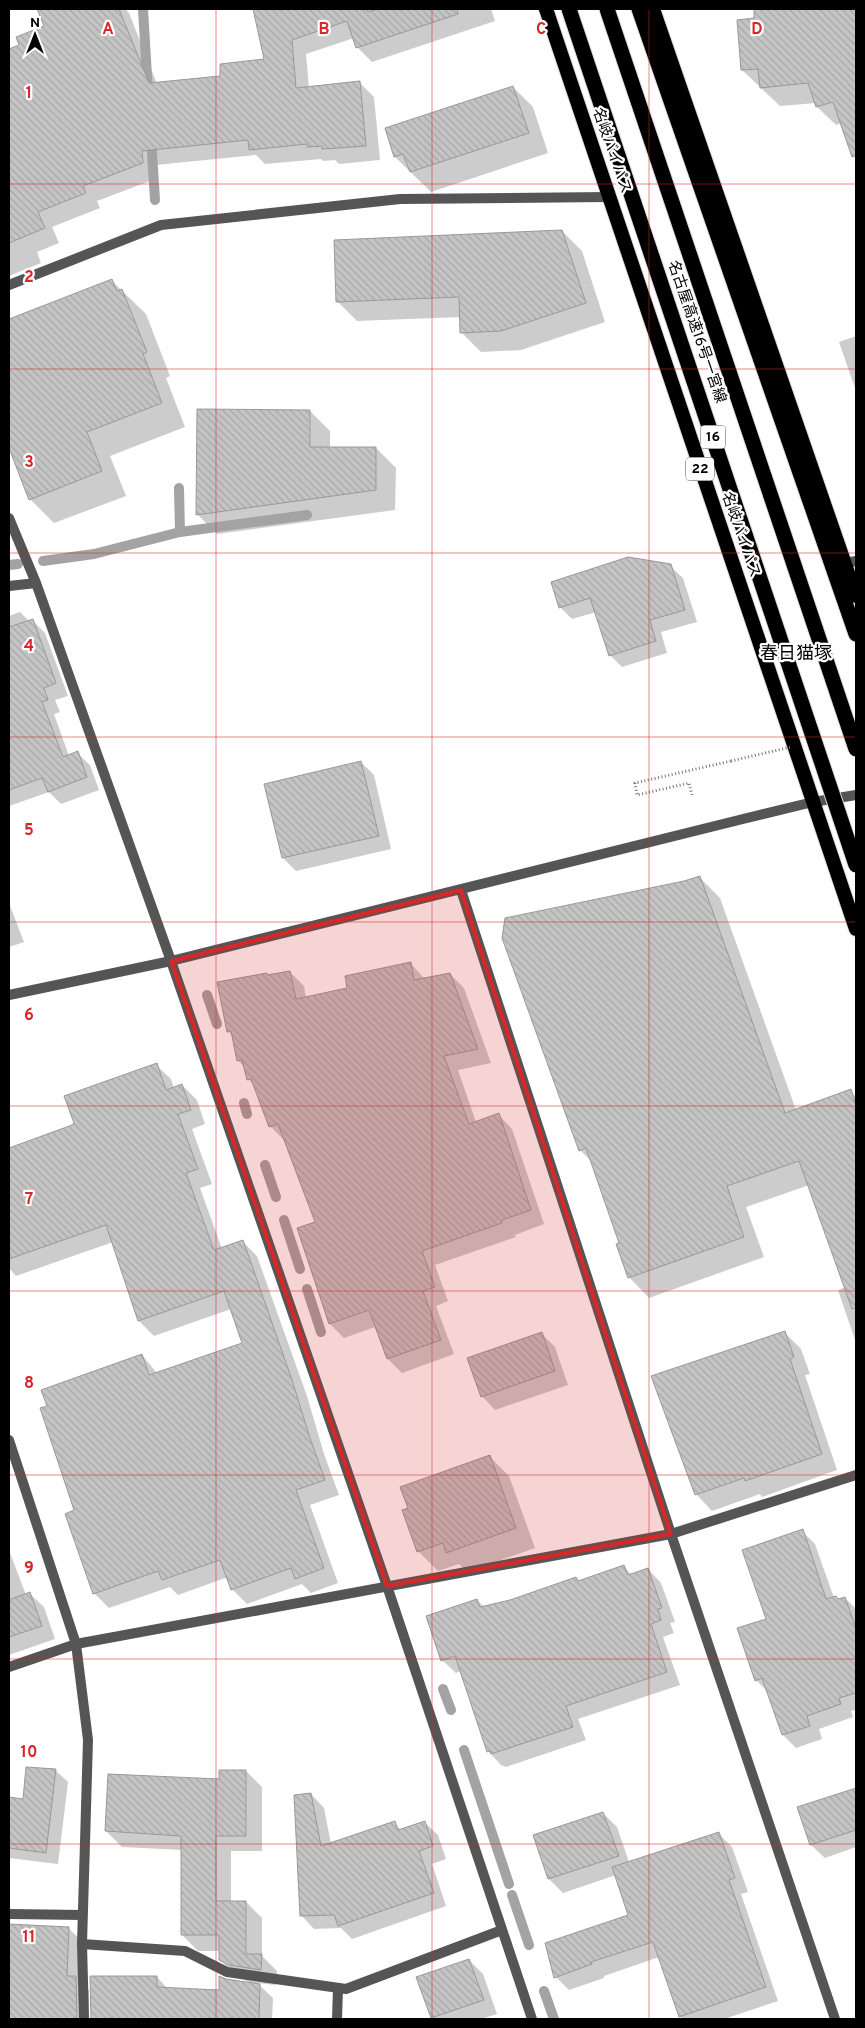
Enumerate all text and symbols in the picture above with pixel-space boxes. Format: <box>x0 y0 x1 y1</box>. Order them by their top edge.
north arrow <box>10 10 60 60</box>
text: N <box>30 15 40 32</box>
text: A <box>102 20 114 40</box>
text: B <box>318 20 330 40</box>
text: C <box>536 20 546 40</box>
text: D <box>751 20 763 40</box>
text: 1 <box>26 84 32 104</box>
street label: 名岐バイパス <box>587 105 635 197</box>
street label: 名古屋高速16号一宮線 <box>663 258 729 406</box>
text: 2 <box>24 268 34 288</box>
road number: 16 <box>700 426 726 448</box>
text: 3 <box>24 453 34 473</box>
road number: 22 <box>686 458 714 480</box>
street label: 名岐バイパス <box>716 489 764 581</box>
text: 4 <box>24 637 34 657</box>
district label: 春日猫塚 <box>760 643 832 666</box>
text: 5 <box>24 821 34 841</box>
text: 6 <box>24 1006 34 1026</box>
text: 7 <box>25 1190 33 1210</box>
text: 8 <box>24 1374 34 1394</box>
text: 9 <box>24 1559 34 1579</box>
text: 10 <box>21 1743 37 1763</box>
text: 11 <box>23 1928 35 1948</box>

